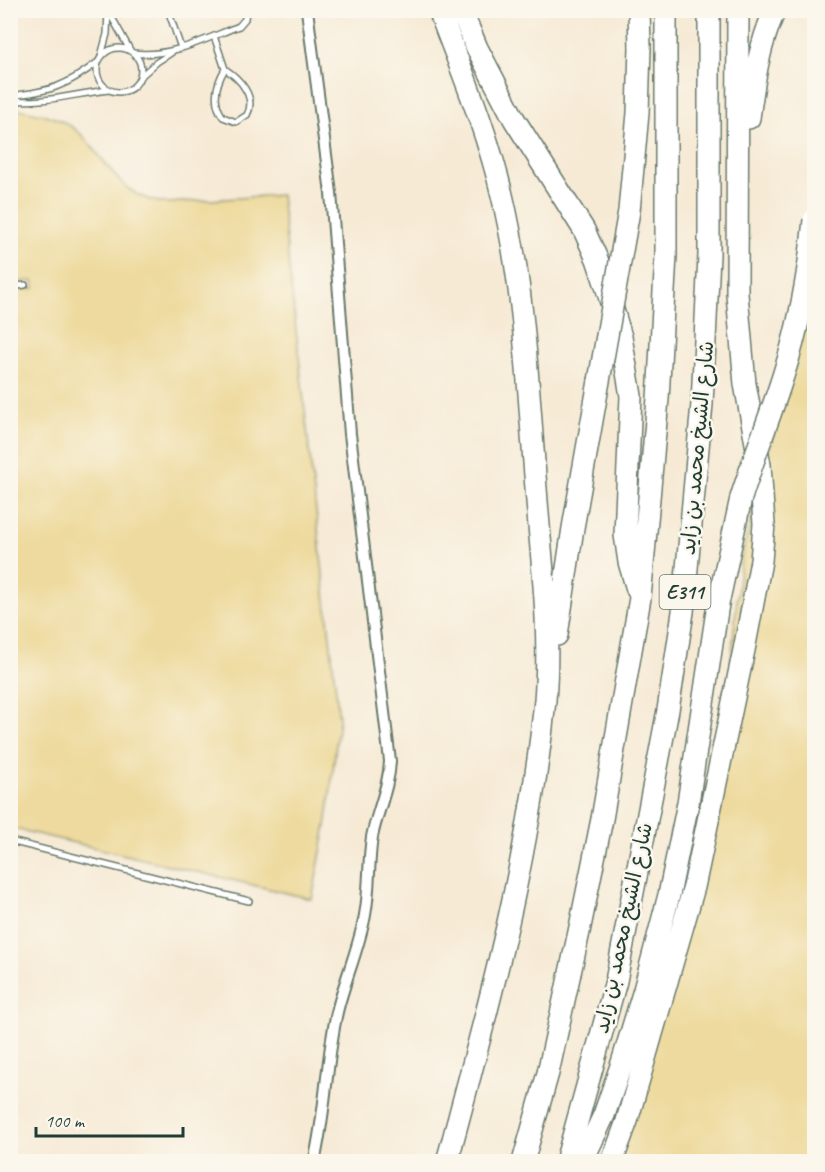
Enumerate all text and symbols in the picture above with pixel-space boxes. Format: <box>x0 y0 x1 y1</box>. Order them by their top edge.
street label: شارع الشيخ محمد بن زايد <box>675 340 721 556</box>
road number: E311 <box>660 575 710 609</box>
street label: شارع الشيخ محمد بن زايد <box>588 820 660 1036</box>
scale bar <box>36 1100 183 1138</box>
text: 100 m <box>45 1110 86 1132</box>

